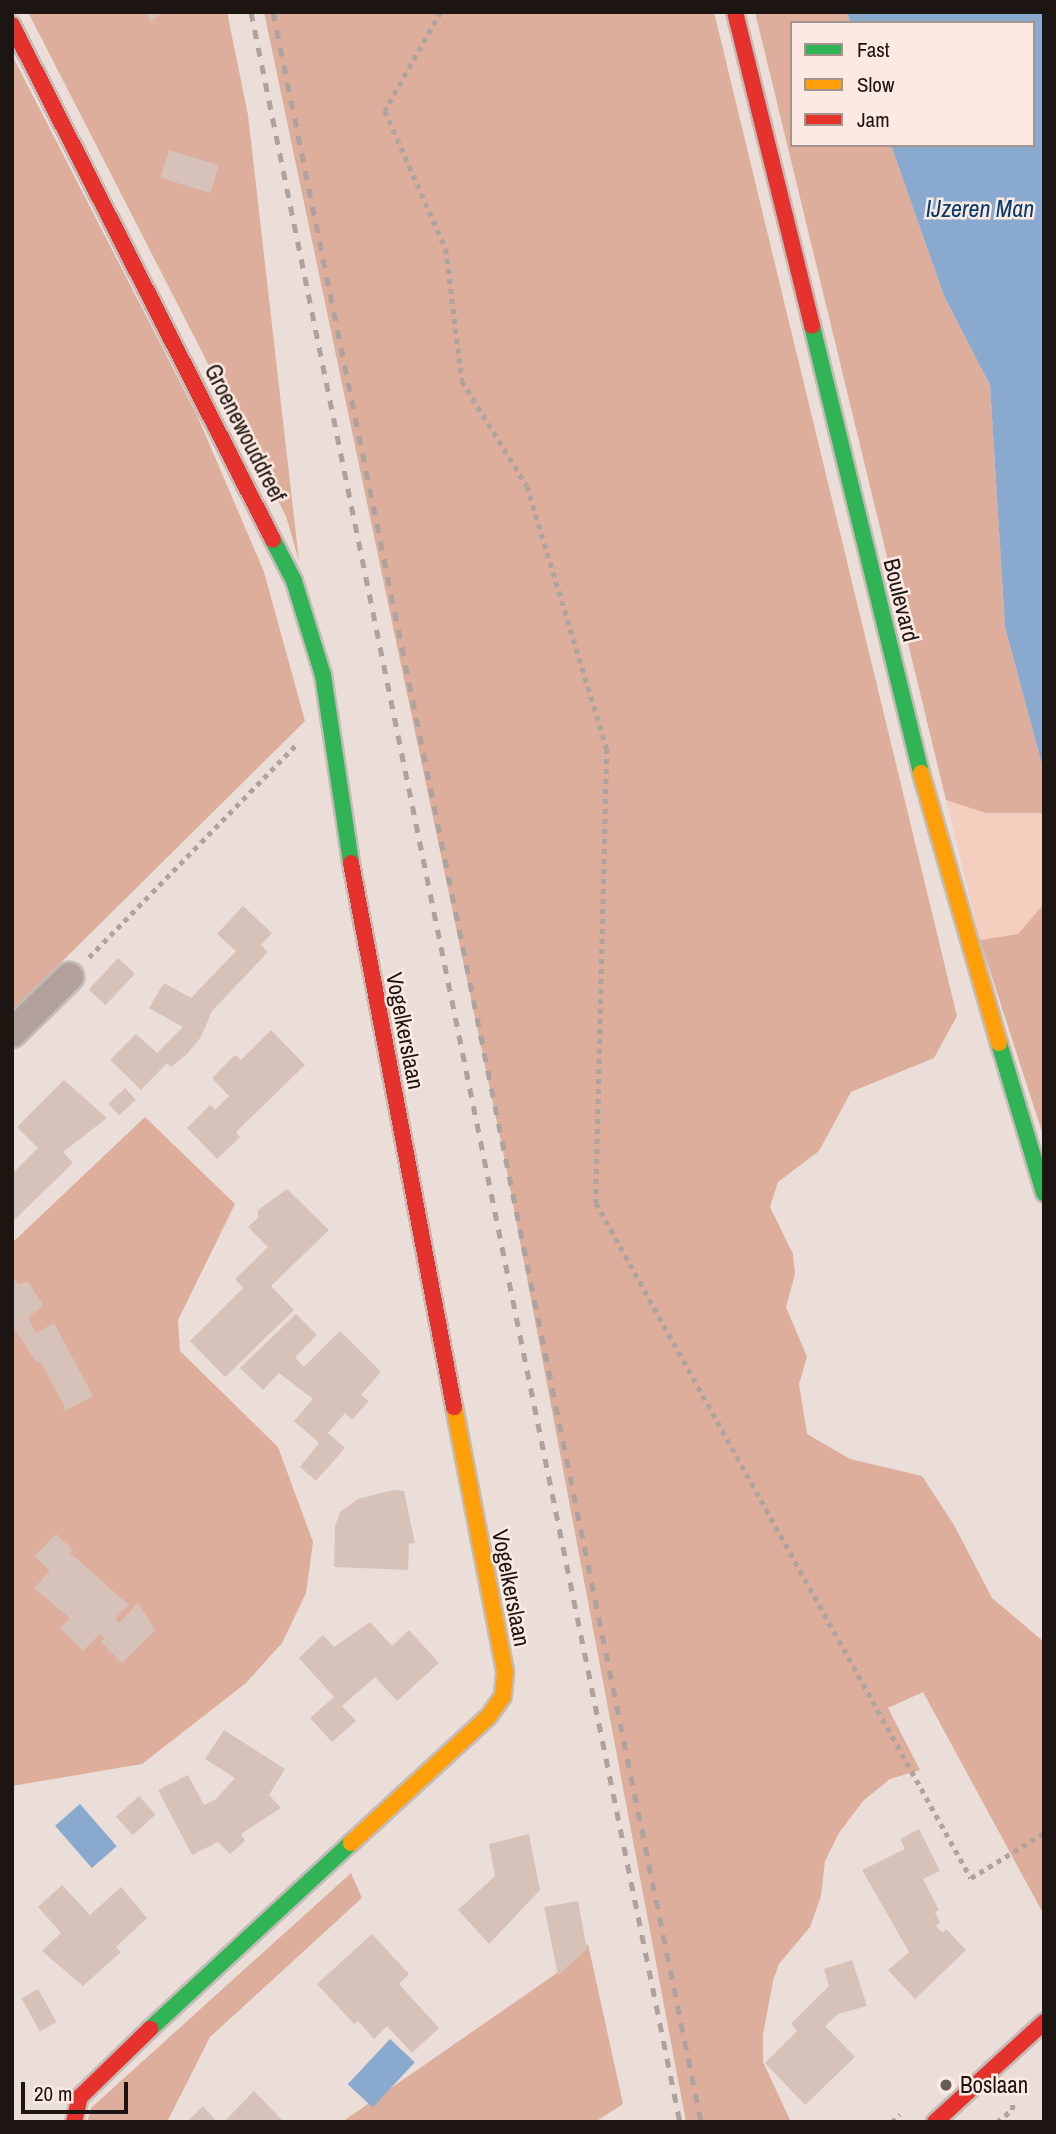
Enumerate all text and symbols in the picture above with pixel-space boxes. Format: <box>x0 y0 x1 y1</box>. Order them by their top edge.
legend <box>790 21 1035 147</box>
text: Fast <box>857 35 890 64</box>
text: Slow <box>857 70 894 99</box>
text: Jam <box>857 105 890 134</box>
water label: IJzeren Man <box>926 195 1034 223</box>
street label: Groenewouddreef <box>198 359 292 507</box>
street label: Boulevard <box>877 555 925 645</box>
street label: Vogelkerslaan <box>380 970 430 1092</box>
street label: Vogelkerslaan <box>486 1527 536 1649</box>
scale bar <box>24 2068 131 2112</box>
place label: Boslaan <box>960 2071 1028 2099</box>
marker: Boslaan <box>938 2077 954 2093</box>
text: 20 m <box>34 2079 72 2108</box>

